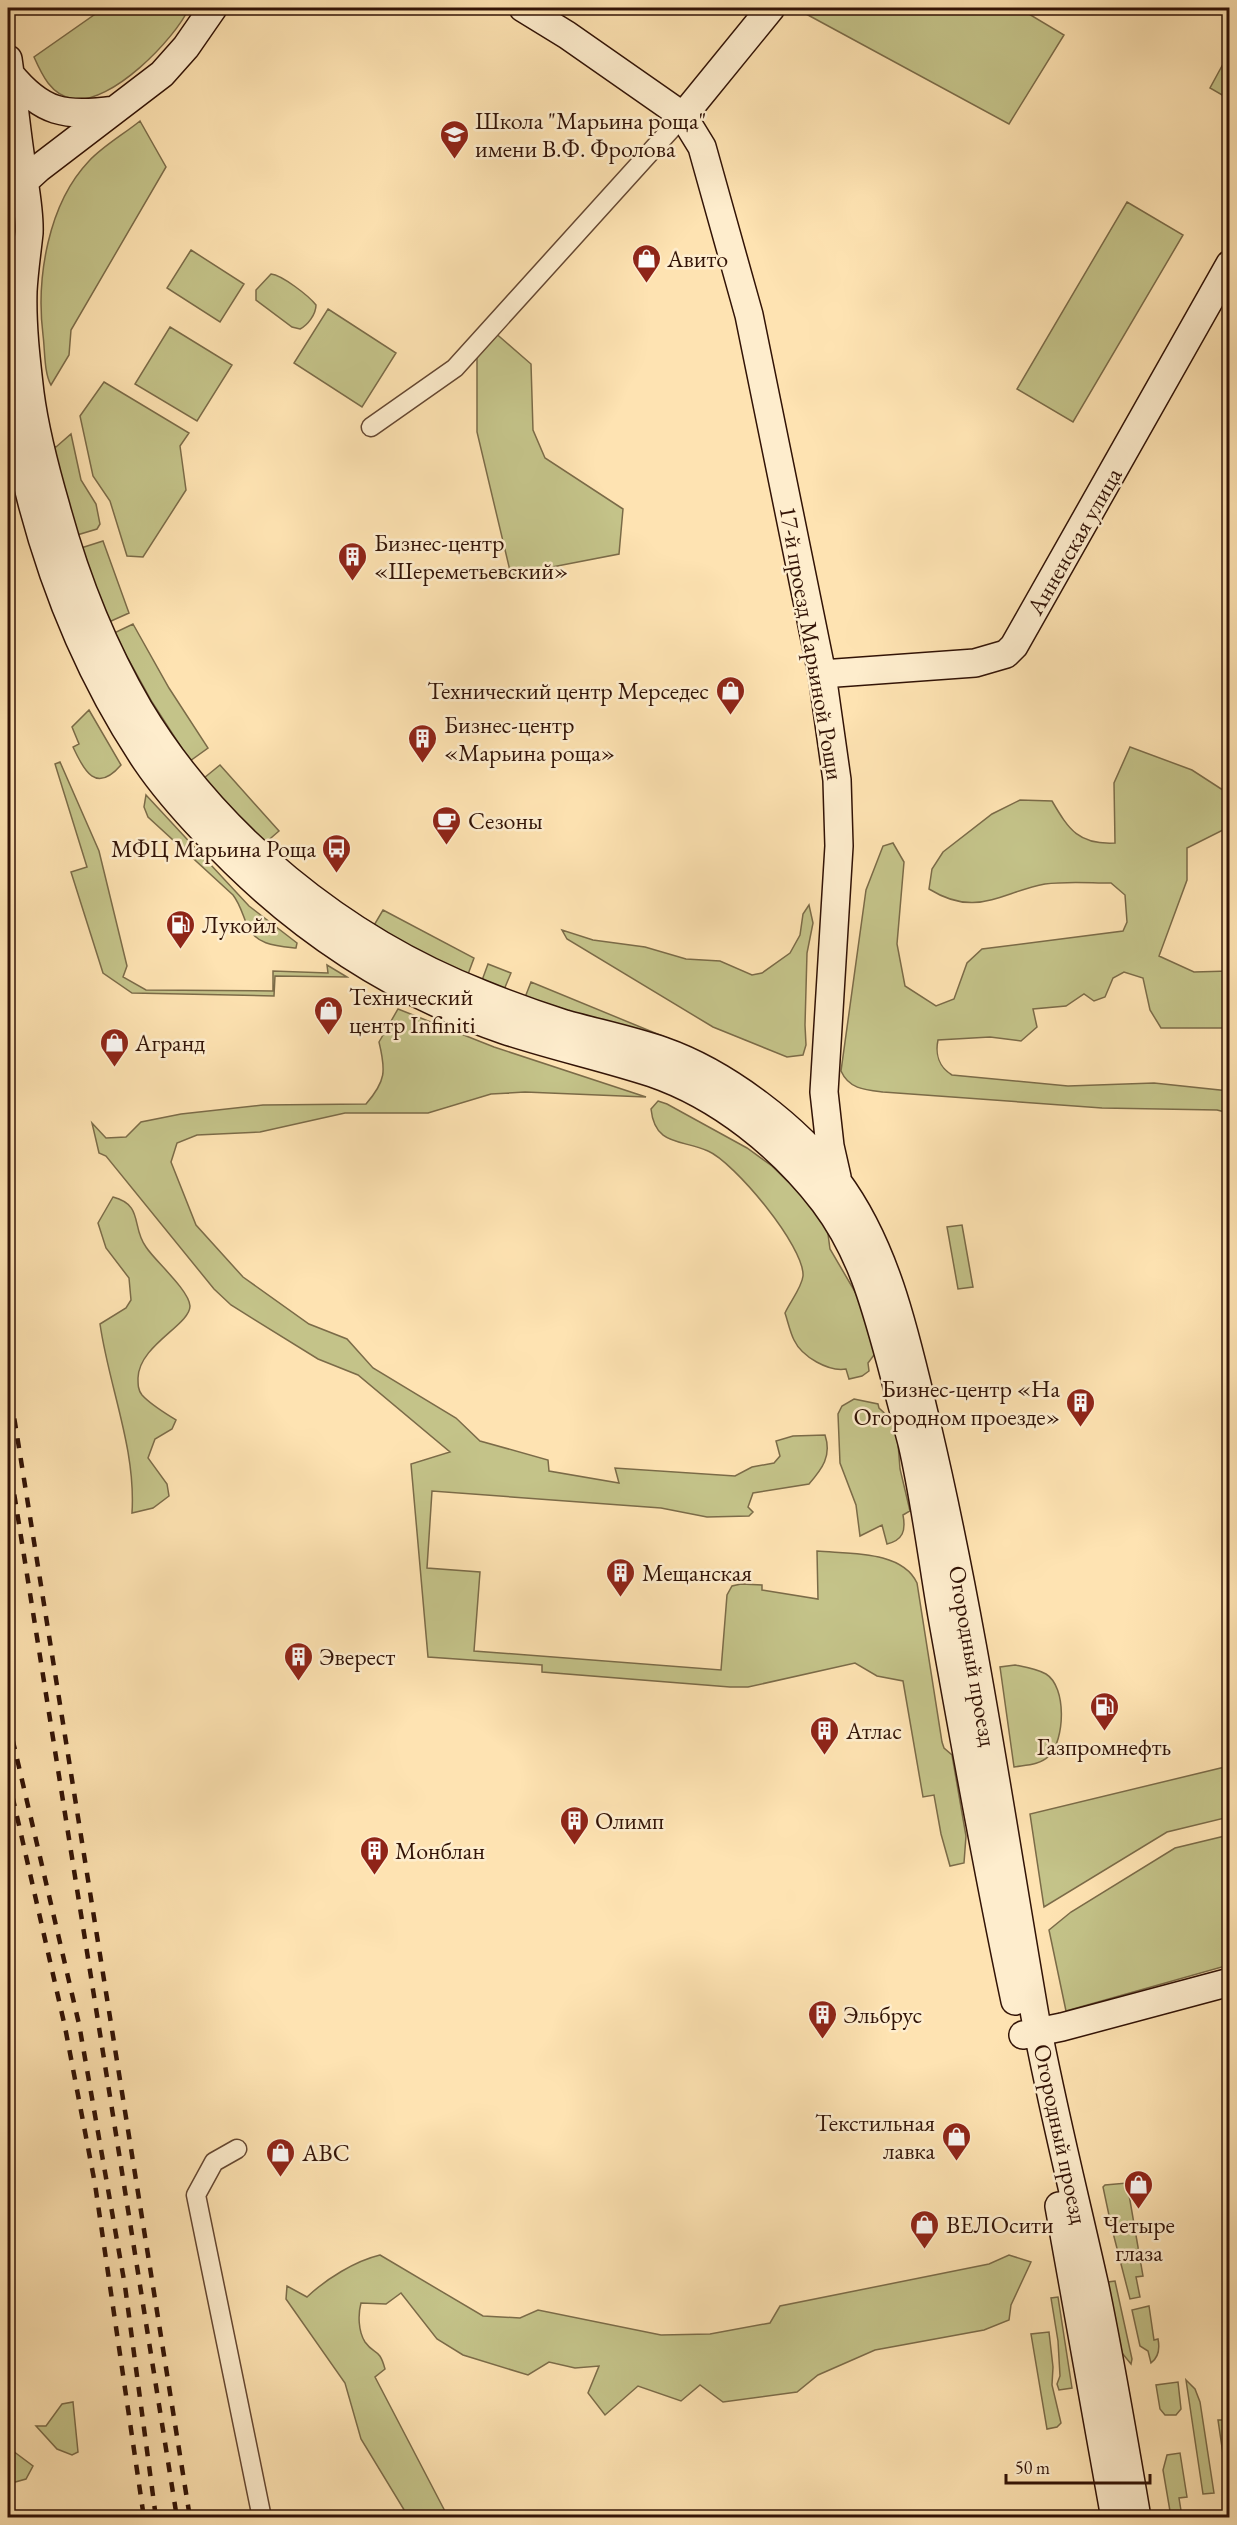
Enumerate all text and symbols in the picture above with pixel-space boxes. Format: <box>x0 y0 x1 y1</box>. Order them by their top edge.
place label: Школа "Марьина роща" имени В.Ф. Фролова <box>475 105 706 164</box>
school or university icon: Школа "Марьина роща" имени В.Ф. Фролова <box>438 118 470 160</box>
shop icon: Авито <box>630 242 662 284</box>
place label: Авито <box>666 243 728 274</box>
street label: Анненская улица <box>1019 461 1129 621</box>
street label: 17-й проезд Марьиной Рощи <box>773 504 851 783</box>
place label: Бизнес-центр «Шереметьевский» <box>374 527 568 586</box>
building icon: Бизнес-центр «Шереметьевский» <box>337 540 369 582</box>
shop icon: Технический центр Мерседес <box>714 674 746 716</box>
place label: Технический центр Мерседес <box>427 675 709 706</box>
place label: Бизнес-центр «Марьина роща» <box>444 709 615 768</box>
building icon: Бизнес-центр «Марьина роща» <box>407 722 439 764</box>
cafe icon: Сезоны <box>431 804 463 846</box>
place label: Сезоны <box>468 805 543 836</box>
bus stop icon: МФЦ Марьина Роща <box>321 832 353 874</box>
place label: МФЦ Марьина Роща <box>111 833 316 864</box>
fuel station icon: Лукойл <box>165 908 197 950</box>
place label: Лукойл <box>202 909 277 940</box>
place label: Технический центр Infiniti <box>349 981 476 1040</box>
shop icon: Технический центр Infiniti <box>312 994 344 1036</box>
shop icon: Агранд <box>98 1026 130 1068</box>
place label: Агранд <box>134 1027 205 1058</box>
place label: Бизнес-центр «На Огородном проезде» <box>854 1373 1060 1432</box>
building icon: Бизнес-центр «На Огородном проезде» <box>1065 1386 1097 1428</box>
building icon: Мещанская <box>605 1556 637 1598</box>
place label: Мещанская <box>642 1557 752 1588</box>
street label: Огородный проезд <box>942 1563 1004 1749</box>
building icon: Эверест <box>282 1640 314 1682</box>
place label: Эверест <box>319 1641 396 1672</box>
fuel station icon: Газпромнефть <box>1088 1690 1120 1732</box>
building icon: Атлас <box>809 1714 841 1756</box>
place label: Атлас <box>845 1715 902 1746</box>
place label: Газпромнефть <box>1037 1731 1171 1762</box>
building icon: Олимп <box>558 1804 590 1846</box>
place label: Олимп <box>595 1805 664 1836</box>
building icon: Монблан <box>358 1834 390 1876</box>
place label: Монблан <box>395 1835 485 1866</box>
building icon: Эльбрус <box>806 1998 838 2040</box>
place label: Эльбрус <box>843 1999 922 2030</box>
street label: Огородный проезд <box>1027 2041 1095 2227</box>
place label: Текстильная лавка <box>815 2107 935 2166</box>
shop icon: Текстильная лавка <box>940 2120 972 2162</box>
shop icon: ABC <box>265 2136 297 2178</box>
place label: ABC <box>301 2137 350 2168</box>
shop icon: Четыре глаза <box>1123 2168 1155 2210</box>
shop icon: ВЕЛОсити <box>909 2208 941 2250</box>
place label: ВЕЛОсити <box>946 2209 1054 2240</box>
place label: Четыре глаза <box>1103 2209 1175 2268</box>
scale bar <box>1006 2447 1150 2485</box>
text: 50 m <box>1015 2456 1050 2479</box>

